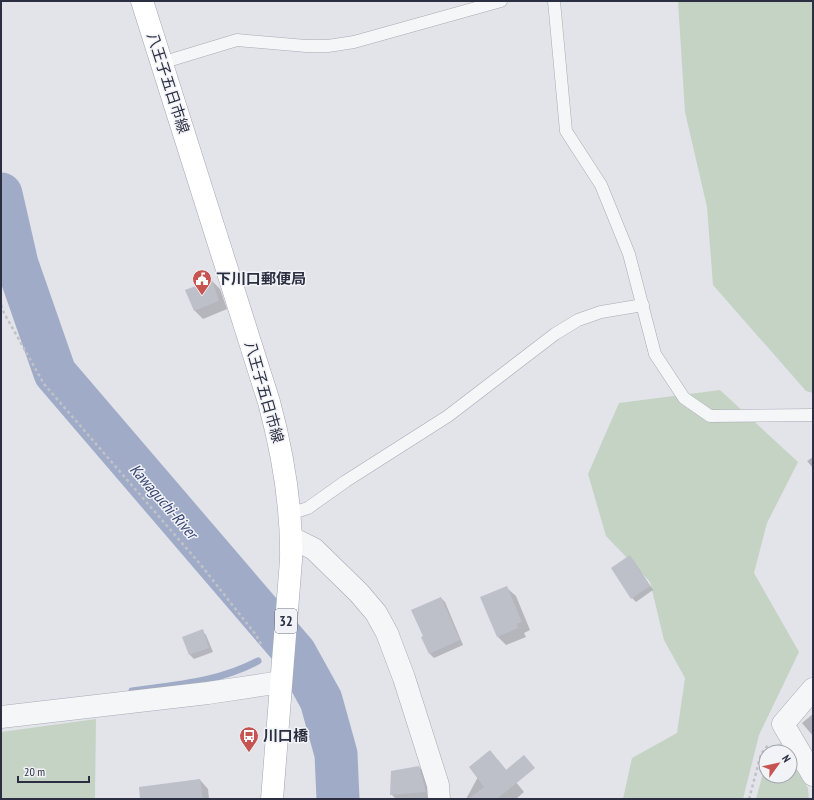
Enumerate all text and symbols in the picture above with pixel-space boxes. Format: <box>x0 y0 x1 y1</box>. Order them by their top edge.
street label: 八王子五日市線 <box>143 30 194 136</box>
public building icon: 下川口郵便局 <box>191 268 213 296</box>
place label: 下川口郵便局 <box>216 269 306 288</box>
street label: 八王子五日市線 <box>241 339 288 445</box>
water label: Kawaguchi-River <box>126 459 204 545</box>
road number: 32 <box>275 609 297 633</box>
bus stop icon: 川口橋 <box>238 725 260 753</box>
place label: 川口橋 <box>263 726 309 745</box>
north arrow <box>758 744 798 784</box>
text: N <box>779 752 794 765</box>
scale bar <box>18 758 89 784</box>
text: 20 m <box>24 764 45 779</box>

